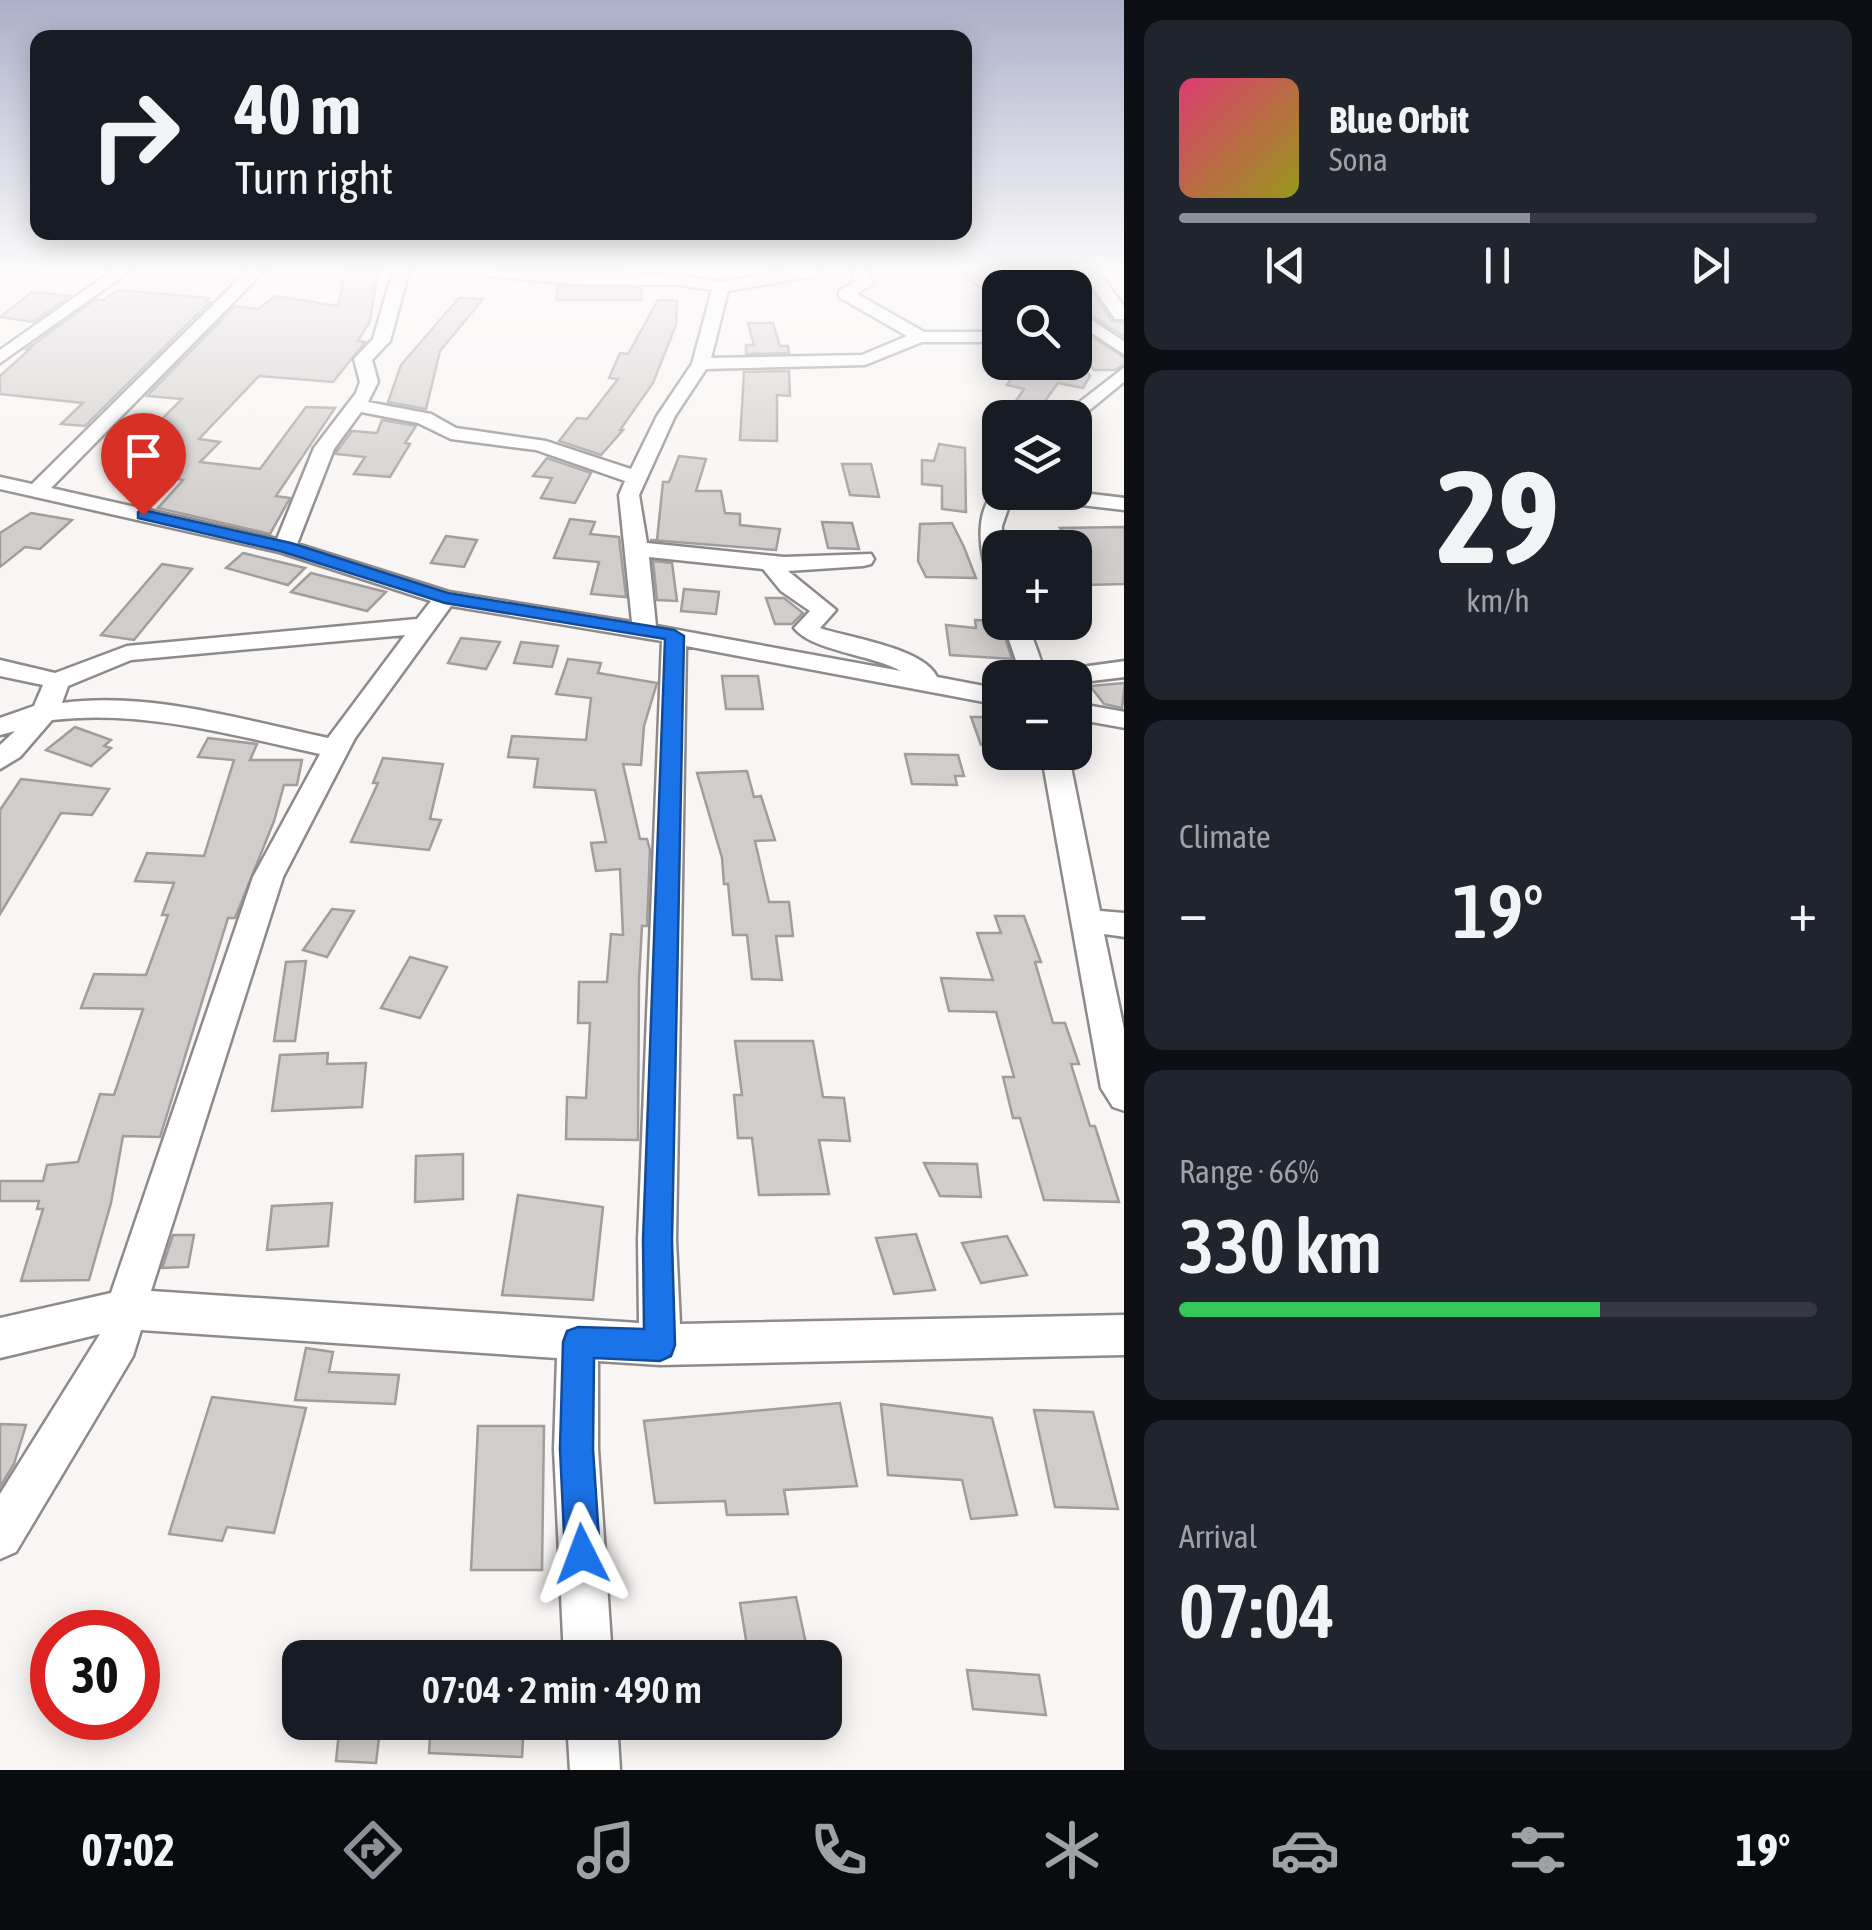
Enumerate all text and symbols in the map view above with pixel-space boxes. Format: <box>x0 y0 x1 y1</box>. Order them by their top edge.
text: 40 m <box>235 69 361 149</box>
icon: right <box>70 70 200 200</box>
text: Blue Orbit <box>1329 98 1469 141</box>
text: Sona <box>1329 141 1388 178</box>
text: Turn right <box>235 152 393 204</box>
icon: previous <box>1258 238 1313 293</box>
icon: pause <box>1470 238 1525 293</box>
icon: next <box>1683 238 1738 293</box>
map controls <box>982 270 1092 770</box>
button: search <box>982 270 1092 380</box>
button: layers <box>982 400 1092 510</box>
pin <box>101 413 186 516</box>
icon: arrive <box>116 428 171 483</box>
text: 29 <box>1437 442 1559 591</box>
button: + <box>982 530 1092 640</box>
text: km/h <box>1466 582 1530 619</box>
button: − <box>982 660 1092 770</box>
text: Climate <box>1179 818 1271 855</box>
text: 19° <box>1452 868 1544 954</box>
text: − <box>1179 880 1208 943</box>
text: + <box>1788 880 1817 943</box>
text: Range · 66% <box>1179 1153 1319 1190</box>
text: 330 km <box>1179 1203 1382 1289</box>
position arrow <box>530 1502 634 1606</box>
text: Arrival <box>1179 1518 1257 1555</box>
text: 07:04 <box>1179 1568 1335 1654</box>
speed limit sign: 30 <box>30 1610 160 1740</box>
text: 07:04 · 2 min · 490 m <box>422 1668 702 1711</box>
icon: directions <box>338 1815 408 1885</box>
icon: music <box>571 1815 641 1885</box>
icon: phone <box>804 1815 874 1885</box>
icon: climate <box>1037 1815 1107 1885</box>
icon: car <box>1270 1815 1340 1885</box>
icon: filters <box>1503 1815 1573 1885</box>
text: 07:02 <box>81 1824 175 1876</box>
text: 19° <box>1736 1824 1791 1876</box>

